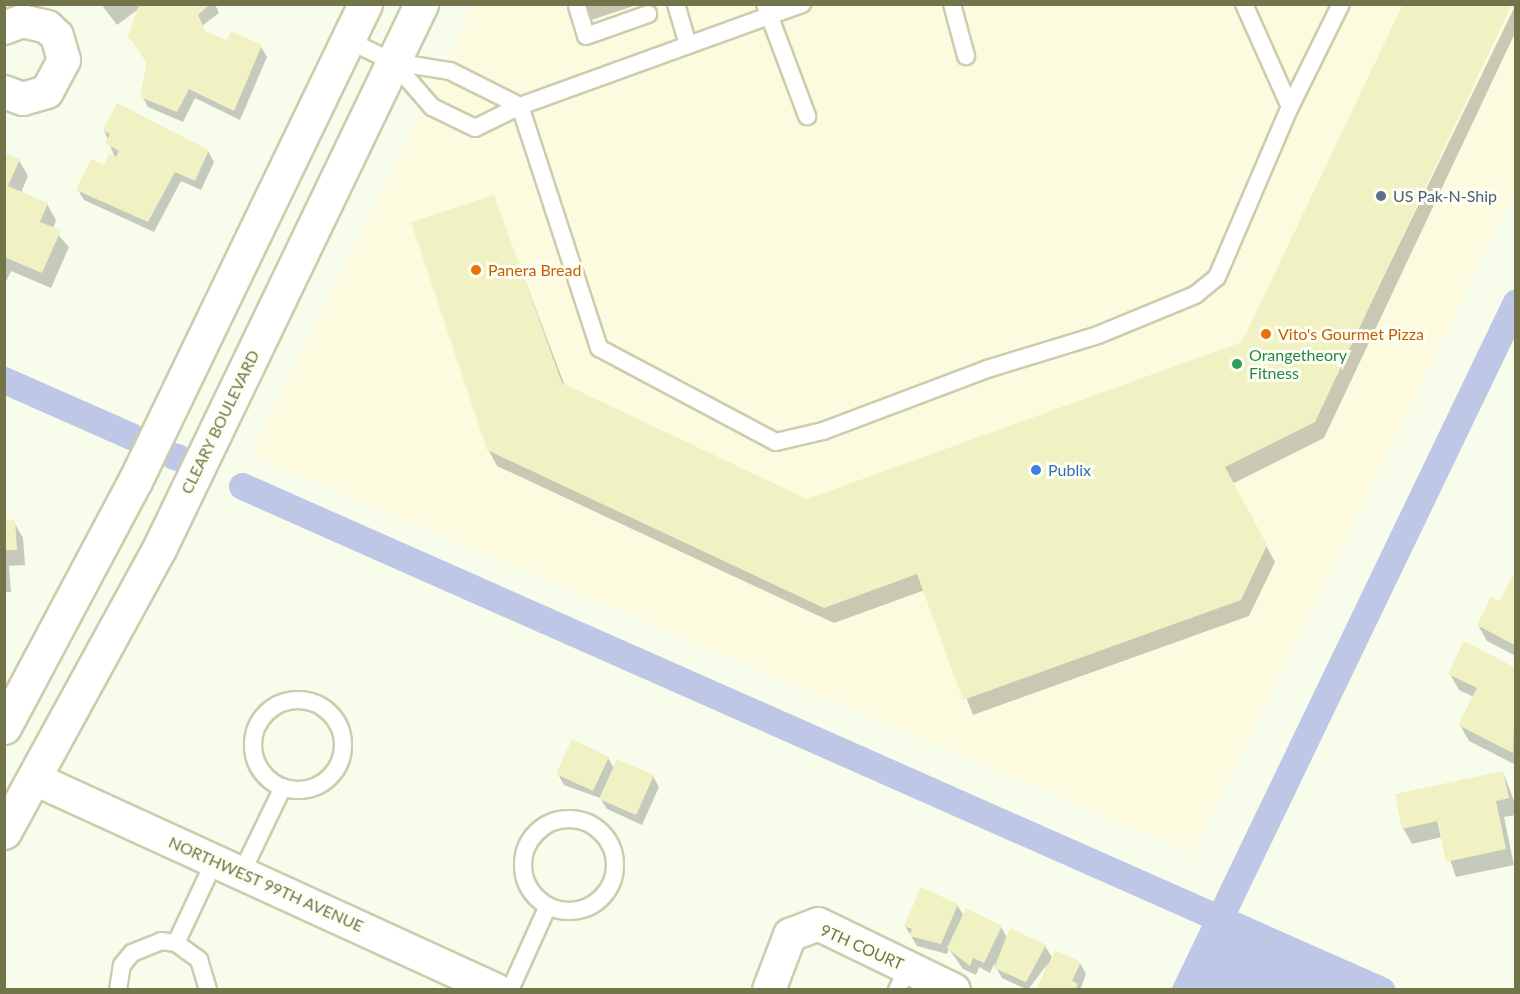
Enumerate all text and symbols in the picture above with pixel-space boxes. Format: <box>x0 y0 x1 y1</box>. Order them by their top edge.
place label: US Pak-N-Ship <box>1393 186 1497 206</box>
marker: US Pak-N-Ship <box>1374 189 1388 203</box>
place label: Panera Bread <box>488 260 581 280</box>
marker: Panera Bread <box>469 263 483 277</box>
place label: Vito's Gourmet Pizza <box>1278 324 1424 344</box>
marker: Vito's Gourmet Pizza <box>1259 327 1273 341</box>
place label: Orangetheory Fitness <box>1249 345 1347 383</box>
street label: CLEARY BOULEVARD <box>177 347 263 497</box>
marker: Orangetheory Fitness <box>1230 357 1244 371</box>
place label: Publix <box>1048 460 1091 480</box>
marker: Publix <box>1029 463 1043 477</box>
street label: NORTHWEST 99TH AVENUE <box>165 832 367 936</box>
street label: 9TH COURT <box>817 920 907 974</box>

